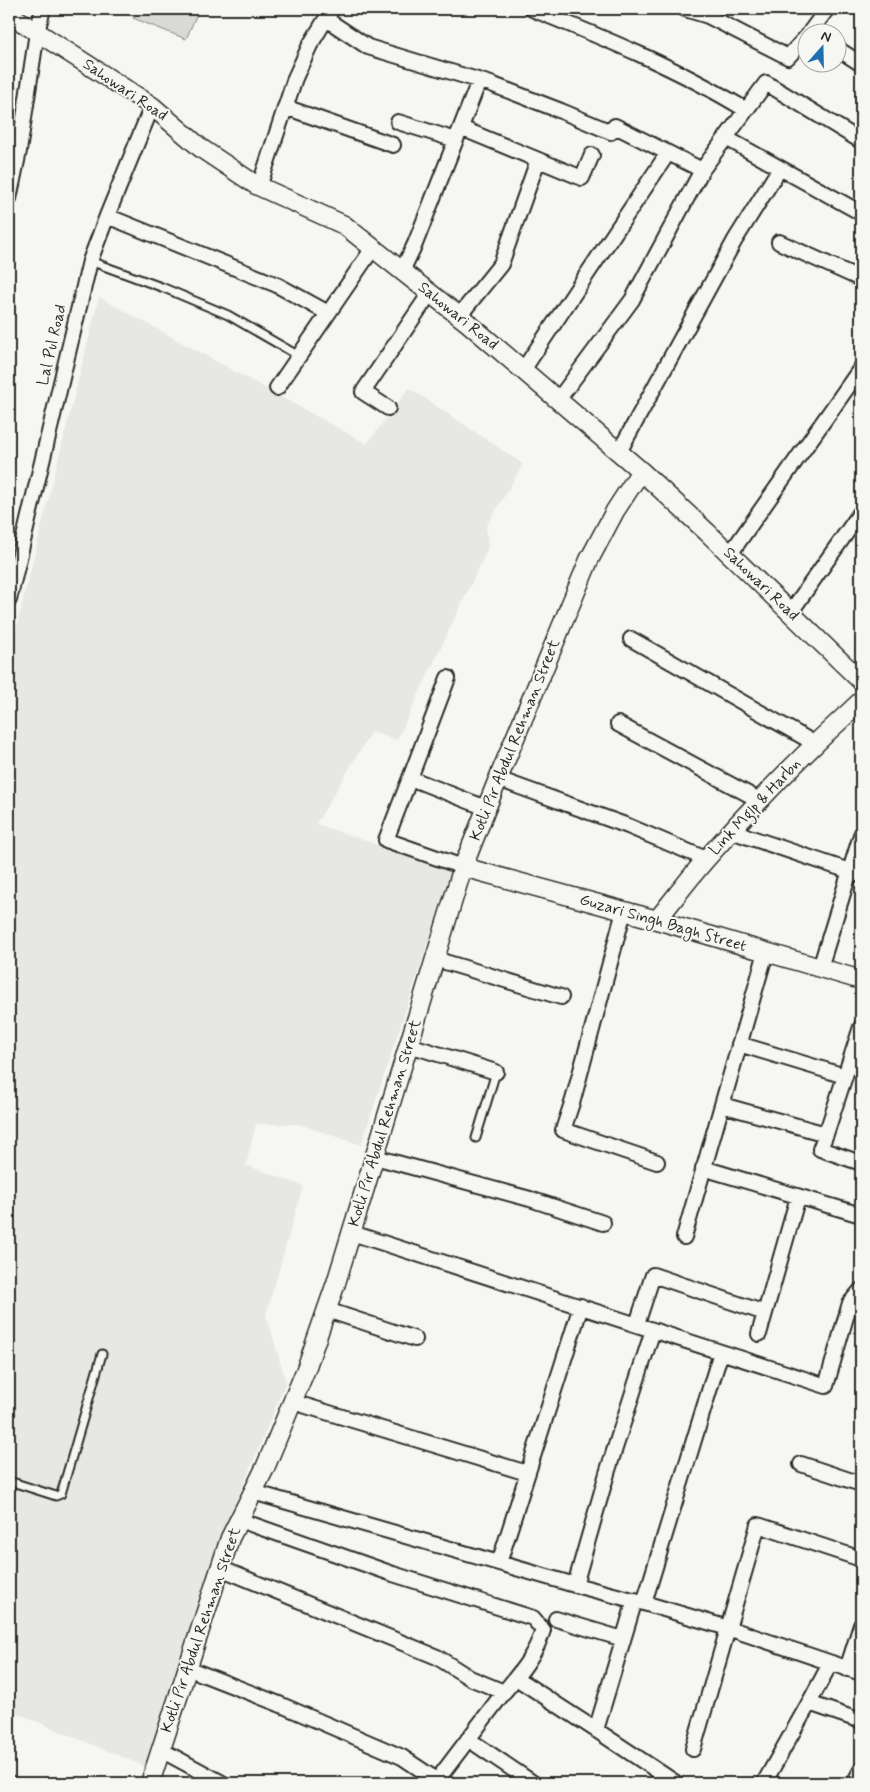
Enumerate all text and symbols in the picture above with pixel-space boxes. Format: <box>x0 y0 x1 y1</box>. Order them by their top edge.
north arrow <box>798 22 848 72</box>
text: N <box>819 27 834 47</box>
street label: Sahowari Road <box>79 54 171 126</box>
street label: Sahowari Road <box>413 277 503 355</box>
street label: Lal Pul Road <box>33 303 71 387</box>
street label: Sahowari Road <box>719 542 803 626</box>
street label: Kotli Pir Abdul Rehman Street <box>465 635 565 844</box>
street label: Link Mglp & Harbn <box>704 754 806 861</box>
street label: Guzari Singh Bagh Street <box>577 889 749 958</box>
street label: Kotli Pir Abdul Rehman Street <box>343 1016 427 1229</box>
street label: Kotli Pir Abdul Rehman Street <box>156 1524 246 1735</box>

